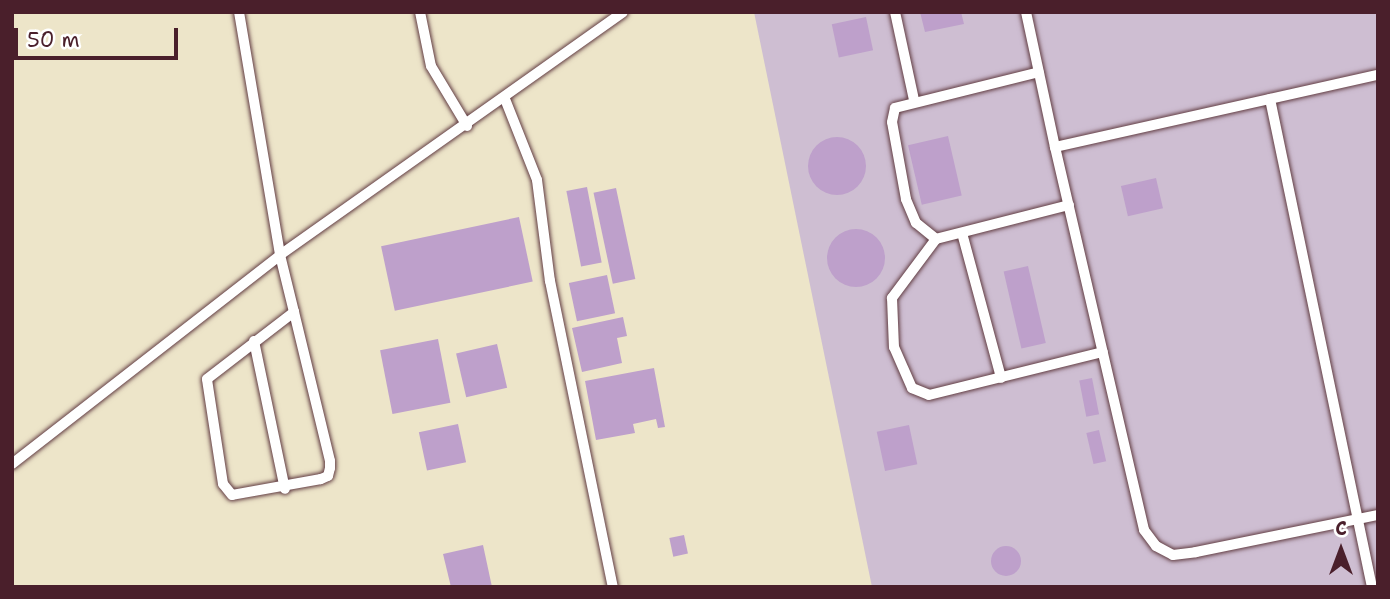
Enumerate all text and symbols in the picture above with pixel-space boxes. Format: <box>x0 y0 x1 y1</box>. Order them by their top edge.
scale bar <box>18 14 182 58</box>
text: 50 m <box>27 26 80 54</box>
north arrow <box>1306 515 1376 585</box>
text: С <box>1335 516 1347 541</box>

